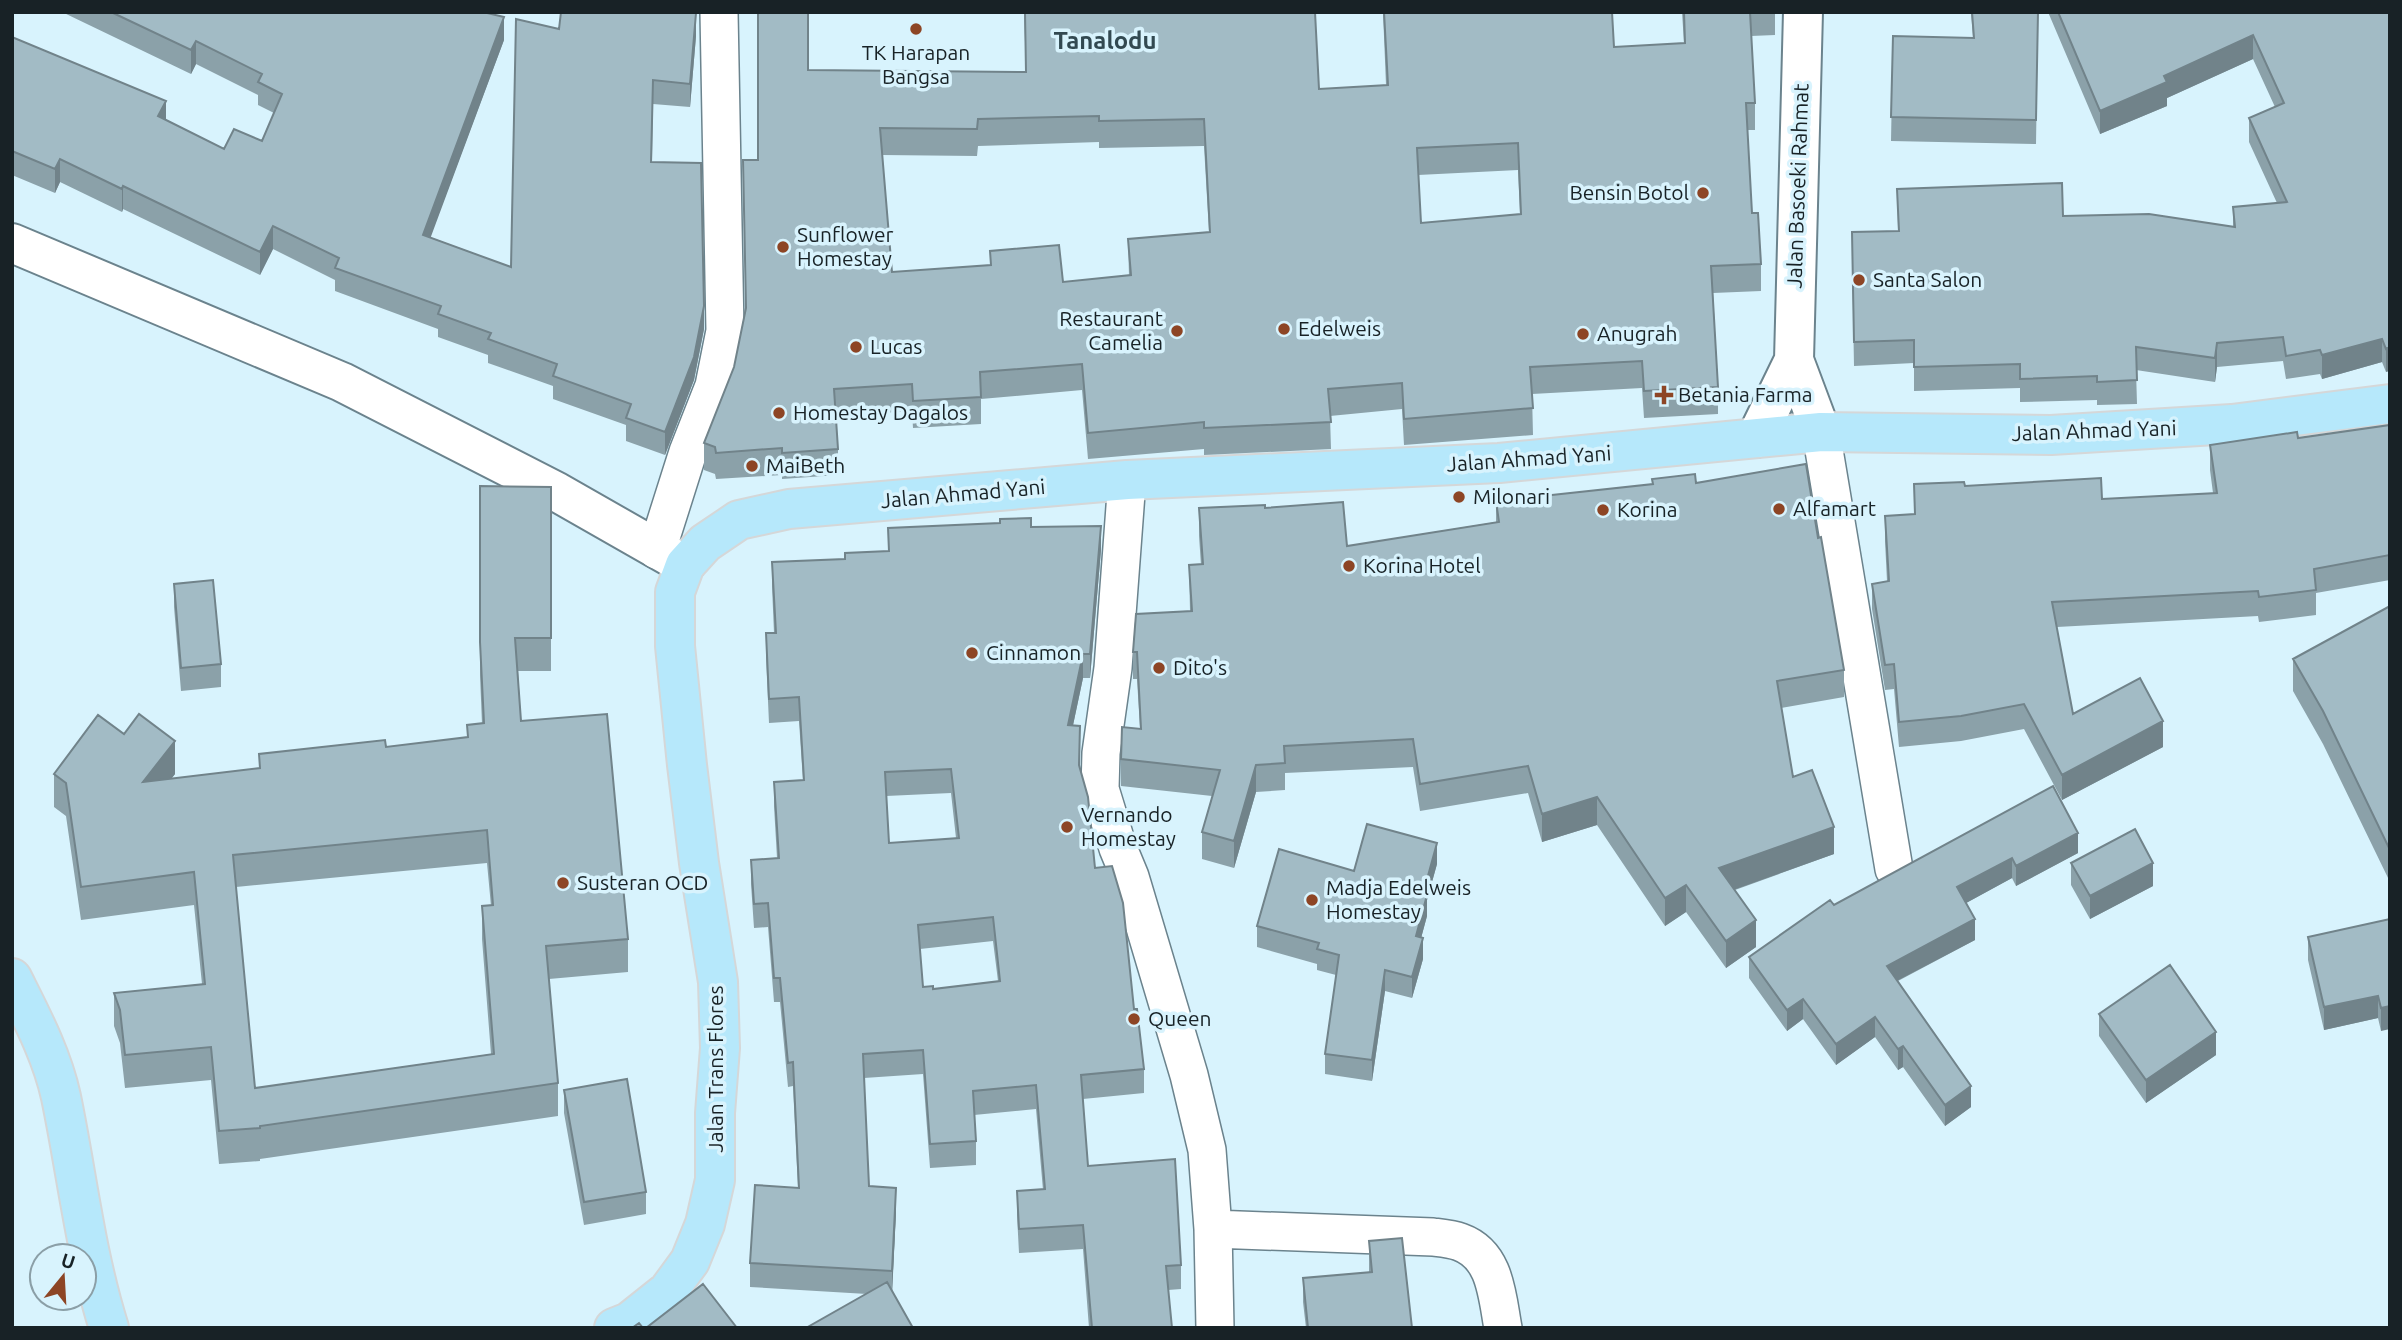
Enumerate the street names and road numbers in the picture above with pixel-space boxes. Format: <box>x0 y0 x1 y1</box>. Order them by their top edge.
street label: Jalan Basoeki Rahmat <box>1781 83 1813 289</box>
street label: Jalan Ahmad Yani <box>2011 415 2177 445</box>
street label: Jalan Ahmad Yani <box>1446 440 1612 476</box>
street label: Jalan Ahmad Yani <box>880 474 1046 512</box>
street label: Jalan Trans Flores <box>703 985 727 1153</box>

